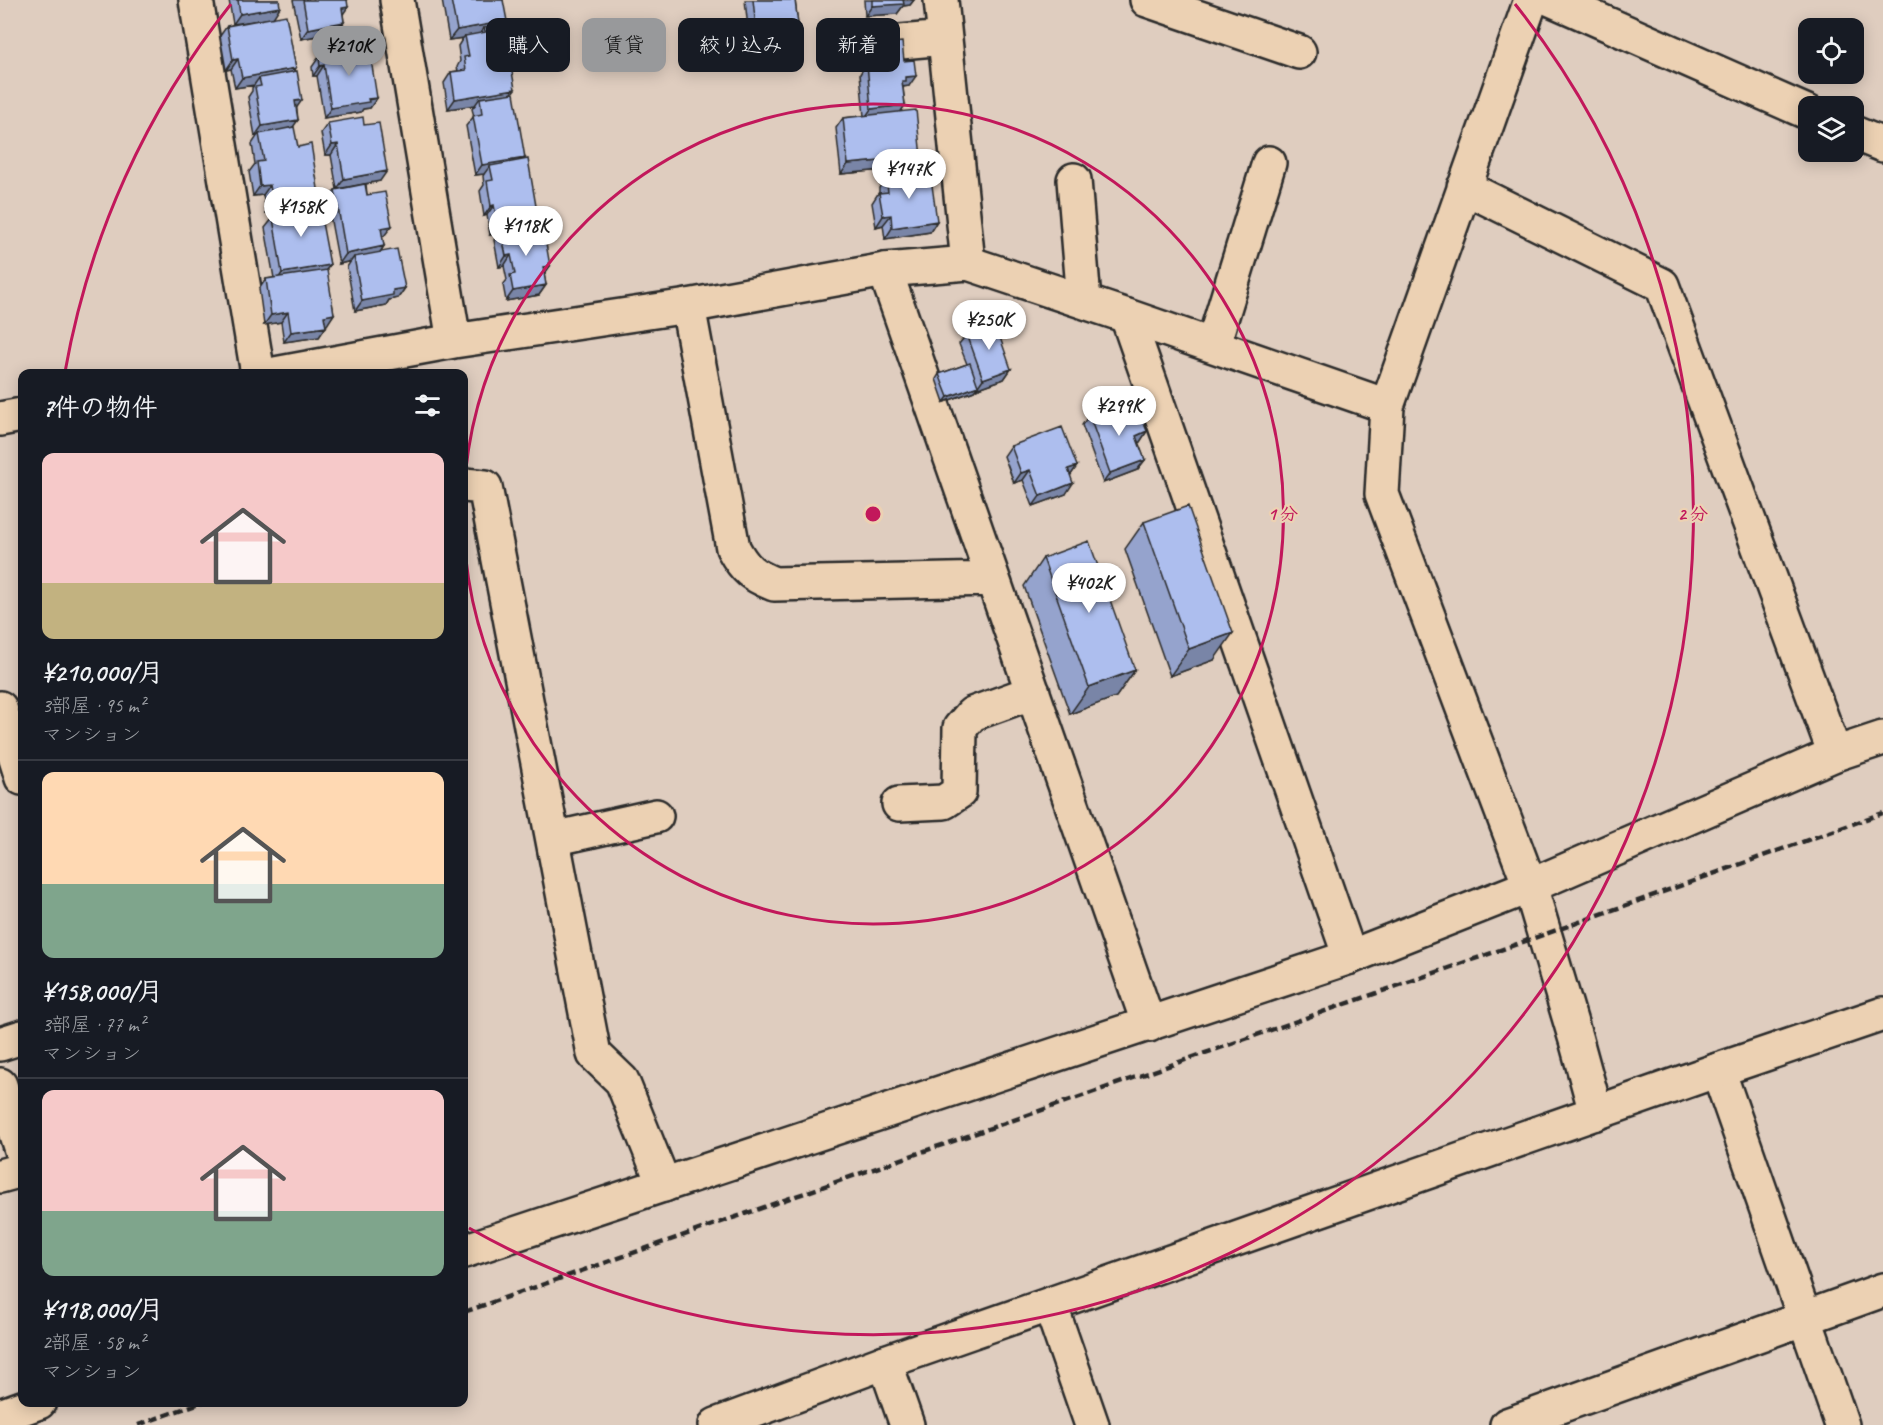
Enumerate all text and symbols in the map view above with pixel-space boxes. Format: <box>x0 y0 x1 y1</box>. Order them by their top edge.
chip: 購入 <box>486 18 570 72</box>
chip: 賃貸 <box>582 18 666 72</box>
chip: 絞り込み <box>678 18 804 72</box>
chip: 新着 <box>816 18 900 72</box>
map controls <box>1798 18 1864 162</box>
button: locate <box>1798 18 1864 84</box>
pin: ¥210K <box>307 26 391 77</box>
text: ¥210K <box>326 33 372 58</box>
button: layers <box>1798 96 1864 162</box>
pin: ¥147K <box>867 149 951 200</box>
text: ¥147K <box>886 156 932 181</box>
pin: ¥158K <box>259 187 343 238</box>
text: ¥158K <box>278 194 324 219</box>
pin: ¥118K <box>484 206 568 257</box>
text: ¥118K <box>503 213 549 238</box>
pin: ¥250K <box>947 300 1031 351</box>
text: ¥250K <box>966 307 1012 332</box>
pin: ¥299K <box>1077 386 1161 437</box>
icon: filters <box>411 389 444 422</box>
text: 7件の物件 <box>42 391 158 424</box>
text: ¥299K <box>1096 393 1142 418</box>
icon: home <box>189 492 297 600</box>
text: 1 分 <box>1268 503 1298 525</box>
text: 2 分 <box>1678 503 1708 525</box>
centre of rings <box>863 504 883 524</box>
pin: ¥402K <box>1047 563 1131 614</box>
text: ¥402K <box>1066 570 1112 595</box>
text: ¥210,000/月 <box>42 656 164 689</box>
text: 3部屋 · 95 m² <box>42 693 145 718</box>
text: マンション <box>42 722 141 747</box>
icon: home <box>189 811 297 919</box>
text: ¥158,000/月 <box>42 975 163 1008</box>
text: 3部屋 · 77 m² <box>42 1012 145 1037</box>
text: マンション <box>42 1041 141 1066</box>
icon: home <box>189 1129 297 1237</box>
text: ¥118,000/月 <box>42 1293 164 1326</box>
text: 2部屋 · 58 m² <box>42 1330 145 1355</box>
text: マンション <box>42 1359 141 1384</box>

